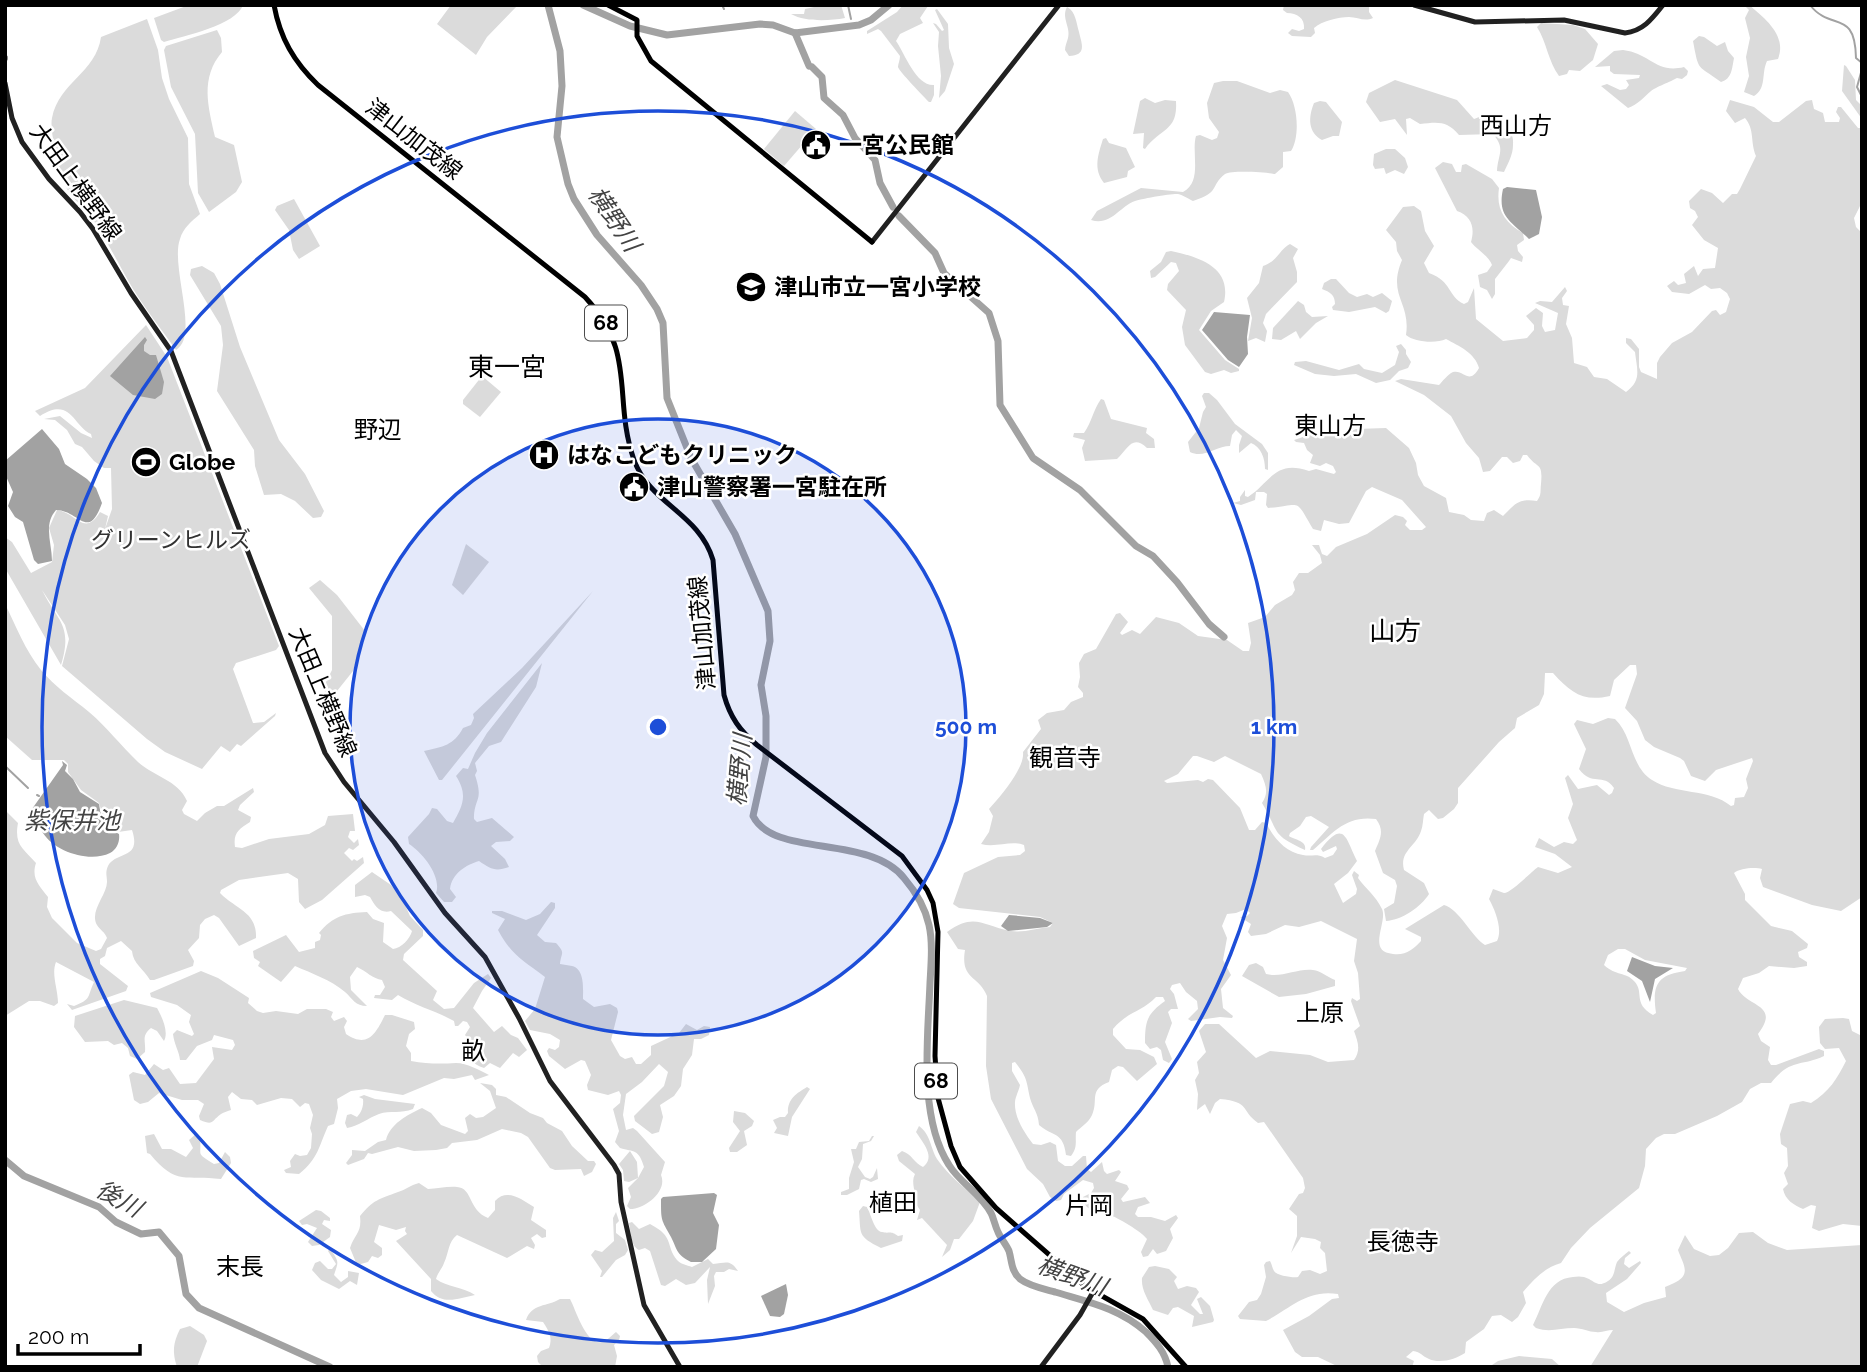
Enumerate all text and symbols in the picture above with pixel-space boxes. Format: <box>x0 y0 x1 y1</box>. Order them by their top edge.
street label: 津山加茂線 <box>361 93 468 185</box>
district label: 西山方 <box>1480 111 1552 140</box>
street label: 大田上横野線 <box>25 118 128 245</box>
public building icon: 一宮公民館 <box>799 128 833 162</box>
place label: 一宮公民館 <box>839 131 954 158</box>
water label: 横野川 <box>582 181 648 259</box>
school or university icon: 津山市立一宮小学校 <box>734 270 768 304</box>
place label: 津山市立一宮小学校 <box>774 273 981 300</box>
road number: 68 <box>585 306 627 340</box>
district label: 東一宮 <box>468 352 546 382</box>
district label: 東山方 <box>1294 411 1366 440</box>
district label: 野辺 <box>354 415 402 444</box>
hospital icon: はなこどもクリニック <box>527 438 561 472</box>
place label: はなこどもクリニック <box>567 441 797 468</box>
sports icon: Globe <box>129 445 163 479</box>
place label: Globe <box>169 448 235 475</box>
public building icon: 津山警察署一宮駐在所 <box>617 470 651 504</box>
place label: 津山警察署一宮駐在所 <box>657 473 887 500</box>
park label: グリーンヒルズ <box>91 526 251 553</box>
street label: 津山加茂線 <box>683 575 720 692</box>
district label: 山方 <box>1369 616 1421 646</box>
street label: 大田上横野線 <box>284 623 363 761</box>
text: 500 m <box>935 714 997 739</box>
text: 1 km <box>1251 714 1297 739</box>
centre of rings <box>646 715 670 739</box>
water label: 横野川 <box>722 730 757 807</box>
district label: 観音寺 <box>1029 743 1101 772</box>
water label: 紫保井池 <box>24 806 122 835</box>
district label: 上原 <box>1296 998 1344 1027</box>
district label: 畝 <box>461 1036 485 1065</box>
road number: 68 <box>915 1064 957 1098</box>
water label: 後川 <box>91 1174 150 1224</box>
district label: 植田 <box>869 1188 917 1217</box>
district label: 片岡 <box>1065 1191 1113 1220</box>
district label: 長徳寺 <box>1367 1227 1439 1256</box>
water label: 横野川 <box>1033 1250 1114 1302</box>
district label: 末長 <box>216 1252 264 1281</box>
scale bar <box>18 1312 140 1356</box>
text: 200 m <box>28 1324 89 1349</box>

